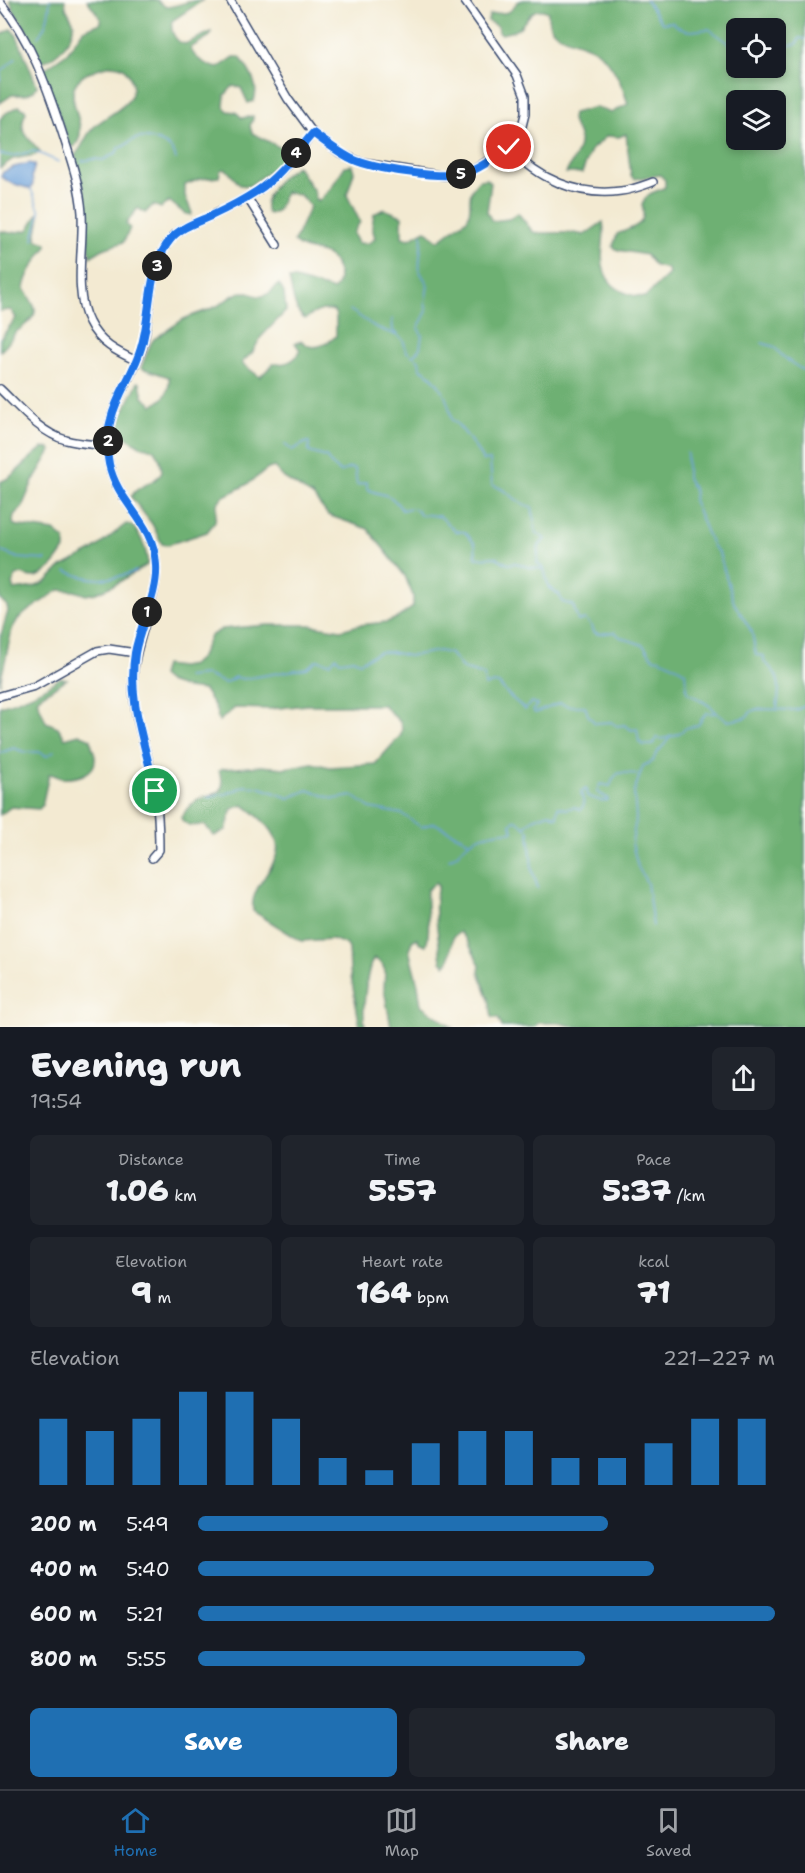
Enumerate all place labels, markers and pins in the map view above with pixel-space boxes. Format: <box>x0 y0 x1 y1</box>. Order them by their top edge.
pin <box>483 121 534 172</box>
pin: 4 <box>281 138 311 168</box>
pin: 5 <box>446 159 476 189</box>
pin: 3 <box>142 251 172 281</box>
pin: 2 <box>93 426 123 456</box>
pin: 1 <box>132 597 162 627</box>
pin <box>129 765 180 816</box>

